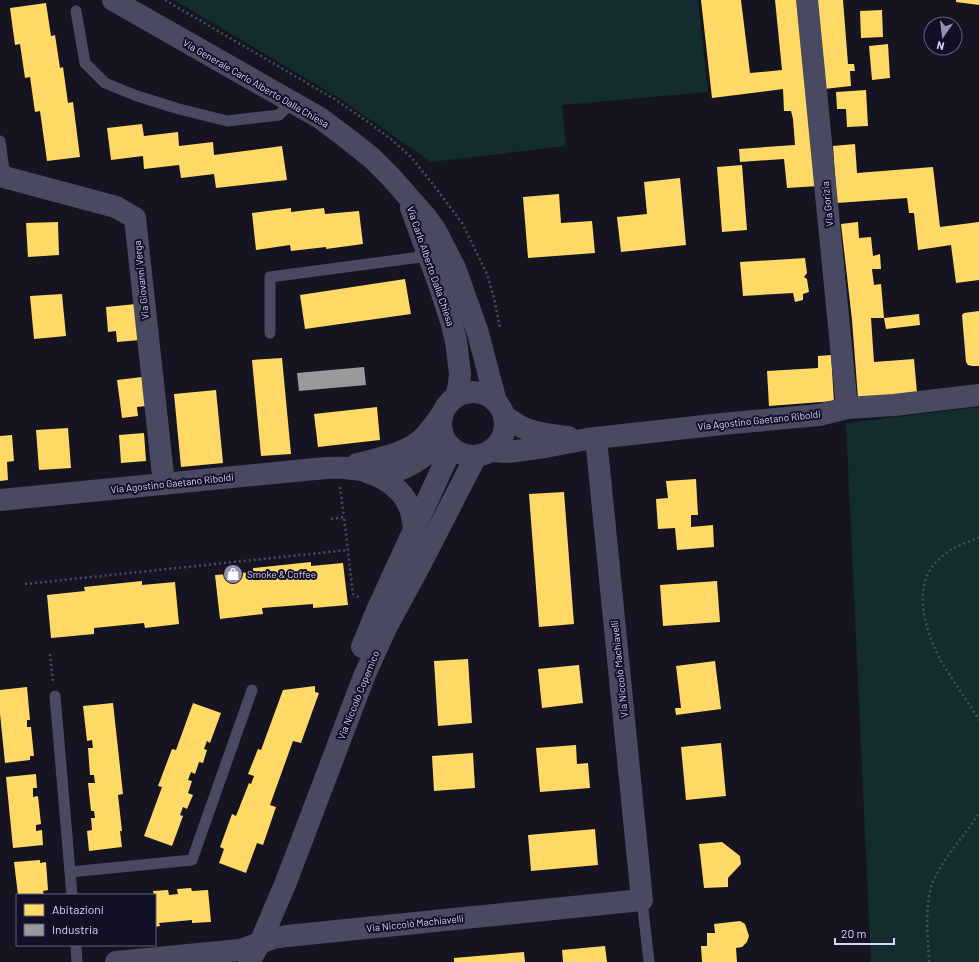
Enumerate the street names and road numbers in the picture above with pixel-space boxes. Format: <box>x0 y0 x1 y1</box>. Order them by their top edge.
street label: Via Generale Carlo Alberto Dalla Chiesa <box>181 36 331 130</box>
street label: Via Gorizia <box>819 181 835 227</box>
street label: Via Carlo Alberto Dalla Chiesa <box>405 204 457 328</box>
street label: Via Giovanni Verga <box>131 240 151 320</box>
street label: Via Agostino Gaetano Riboldi <box>697 408 821 432</box>
street label: Via Agostino Gaetano Riboldi <box>110 471 234 495</box>
street label: Via Niccolò Machiavelli <box>608 620 630 718</box>
street label: Via Niccolò Copernico <box>335 649 381 741</box>
street label: Via Niccolò Machiavelli <box>366 912 464 934</box>

